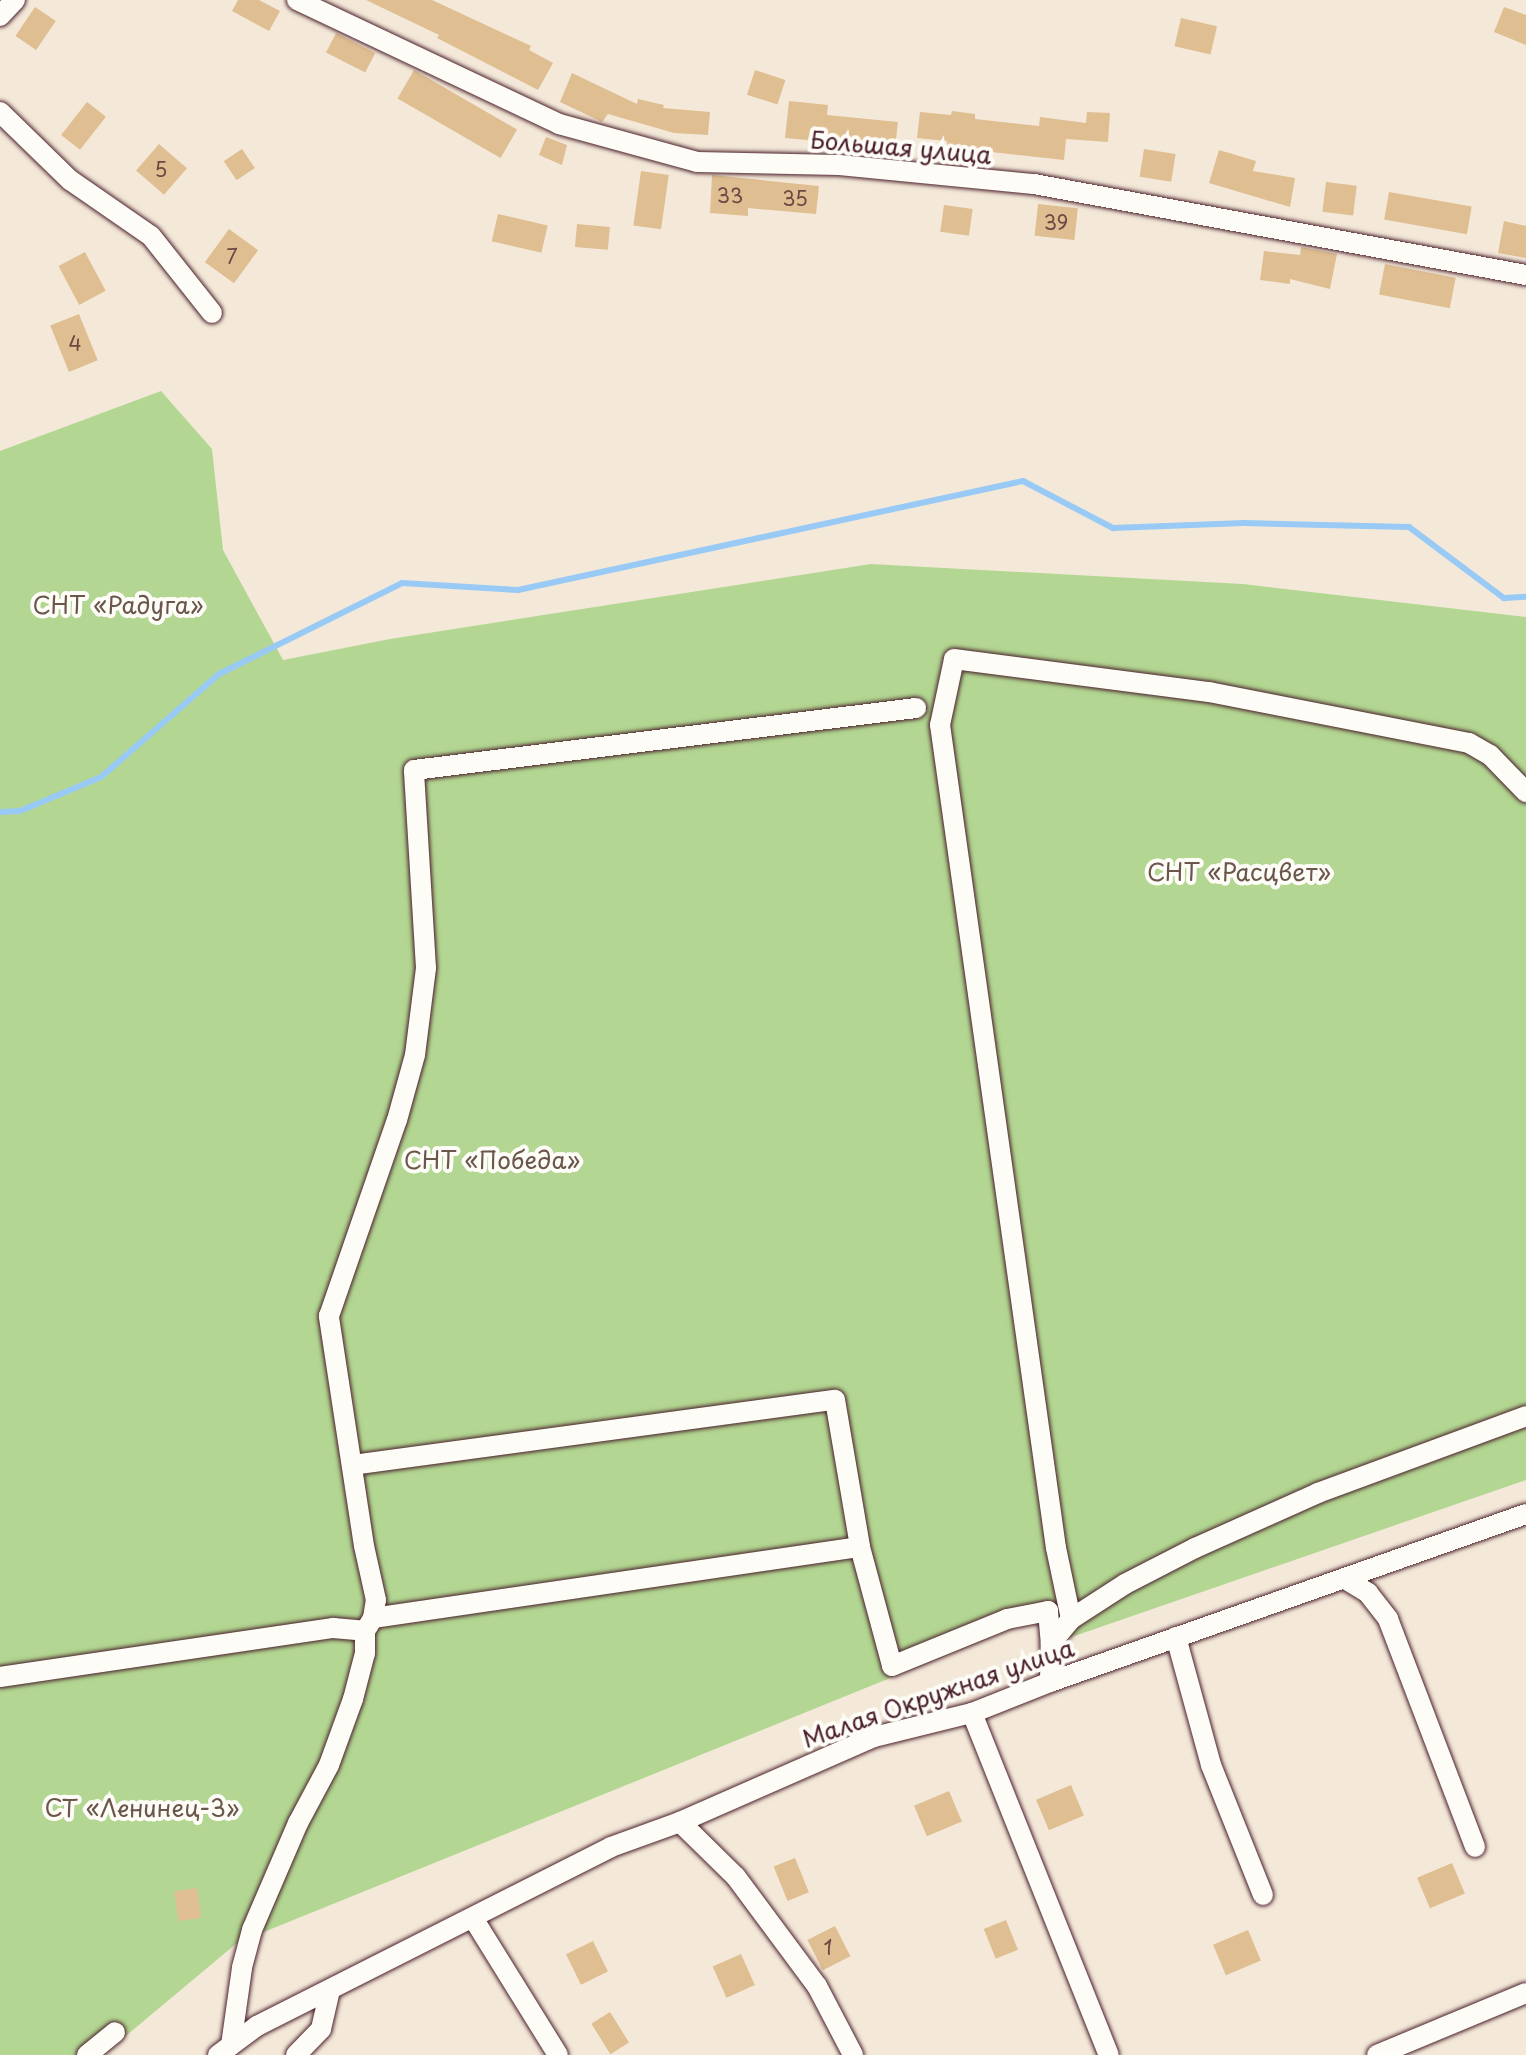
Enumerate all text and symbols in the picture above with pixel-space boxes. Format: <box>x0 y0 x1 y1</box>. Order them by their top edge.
street label: Большая улица <box>809 125 993 169</box>
house number: 5 <box>155 157 167 181</box>
house number: 33 <box>717 183 743 207</box>
house number: 35 <box>782 186 808 210</box>
house number: 39 <box>1044 210 1068 234</box>
house number: 7 <box>226 244 238 268</box>
house number: 4 <box>68 331 82 355</box>
park label: СНТ «Радуга» <box>33 591 203 619</box>
park label: СНТ «Расцвет» <box>1147 858 1331 886</box>
park label: СНТ «Победа» <box>404 1146 580 1174</box>
street label: Малая Окружная улица <box>798 1633 1078 1753</box>
park label: СТ «Ленинец-3» <box>44 1794 240 1822</box>
house number: 1 <box>824 1935 832 1959</box>

